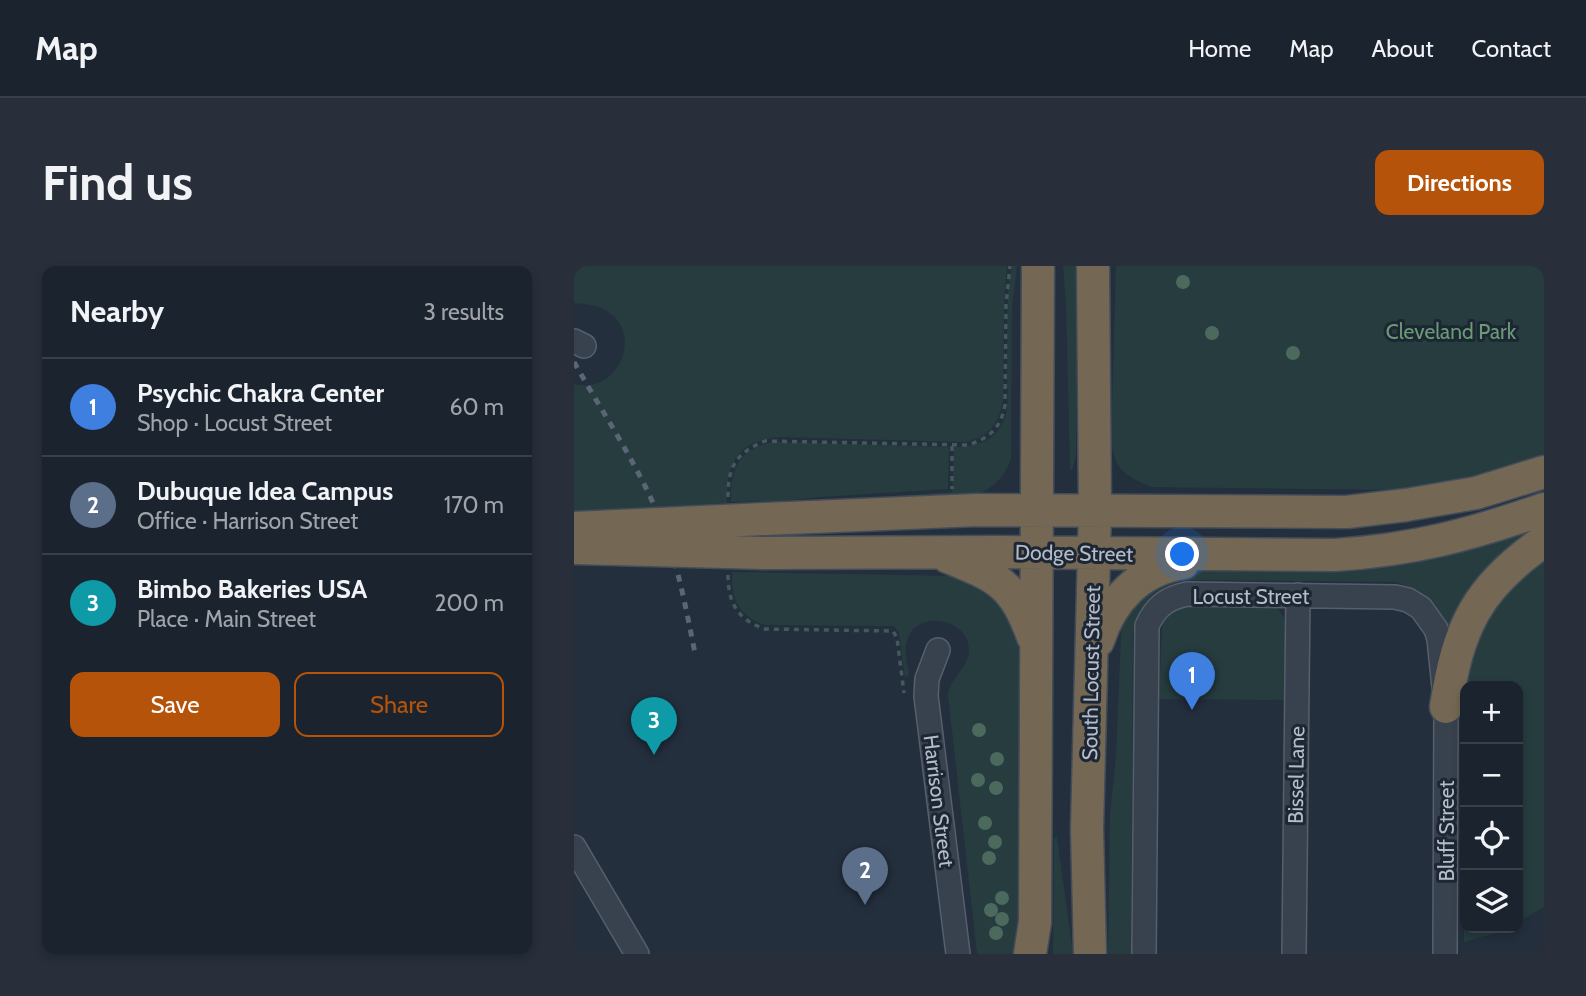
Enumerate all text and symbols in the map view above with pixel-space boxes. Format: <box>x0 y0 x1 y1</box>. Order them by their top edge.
text: Map <box>35 28 98 68</box>
text: Home <box>1188 34 1251 63</box>
text: Map <box>1289 34 1334 63</box>
text: About <box>1372 34 1434 63</box>
text: Contact <box>1472 34 1551 63</box>
button: Directions <box>1375 150 1544 215</box>
text: Find us <box>42 153 193 212</box>
text: Nearby <box>70 293 164 330</box>
text: 3 results <box>423 298 504 326</box>
park label: Cleveland Park <box>1386 319 1517 344</box>
text: Psychic Chakra Center <box>137 377 384 409</box>
text: 1 <box>89 393 97 421</box>
text: 60 m <box>450 393 504 421</box>
text: Shop · Locust Street <box>137 409 332 437</box>
text: Dubuque Idea Campus <box>137 475 393 507</box>
text: 2 <box>87 491 99 519</box>
text: 170 m <box>444 491 504 519</box>
text: Office · Harrison Street <box>137 507 358 535</box>
your location <box>1165 537 1199 571</box>
street label: Dodge Street <box>1015 539 1133 567</box>
text: Bimbo Bakeries USA <box>137 573 367 605</box>
street label: Locust Street <box>1193 584 1309 609</box>
street label: South Locust Street <box>1077 585 1105 761</box>
text: 3 <box>87 589 99 617</box>
text: 200 m <box>434 589 504 617</box>
text: Place · Main Street <box>137 605 316 633</box>
pin: 1 <box>1169 652 1215 710</box>
button: Save <box>70 672 280 737</box>
button: Share <box>294 672 504 737</box>
map controls <box>1460 681 1523 933</box>
button: + <box>1460 681 1523 744</box>
pin: 3 <box>631 697 677 755</box>
street label: Bissel Lane <box>1283 726 1309 824</box>
street label: Harrison Street <box>918 733 960 869</box>
button: − <box>1460 744 1523 807</box>
street label: Bluff Street <box>1434 781 1459 881</box>
button: locate <box>1460 807 1523 870</box>
pin: 2 <box>842 847 888 905</box>
button: layers <box>1460 870 1523 933</box>

